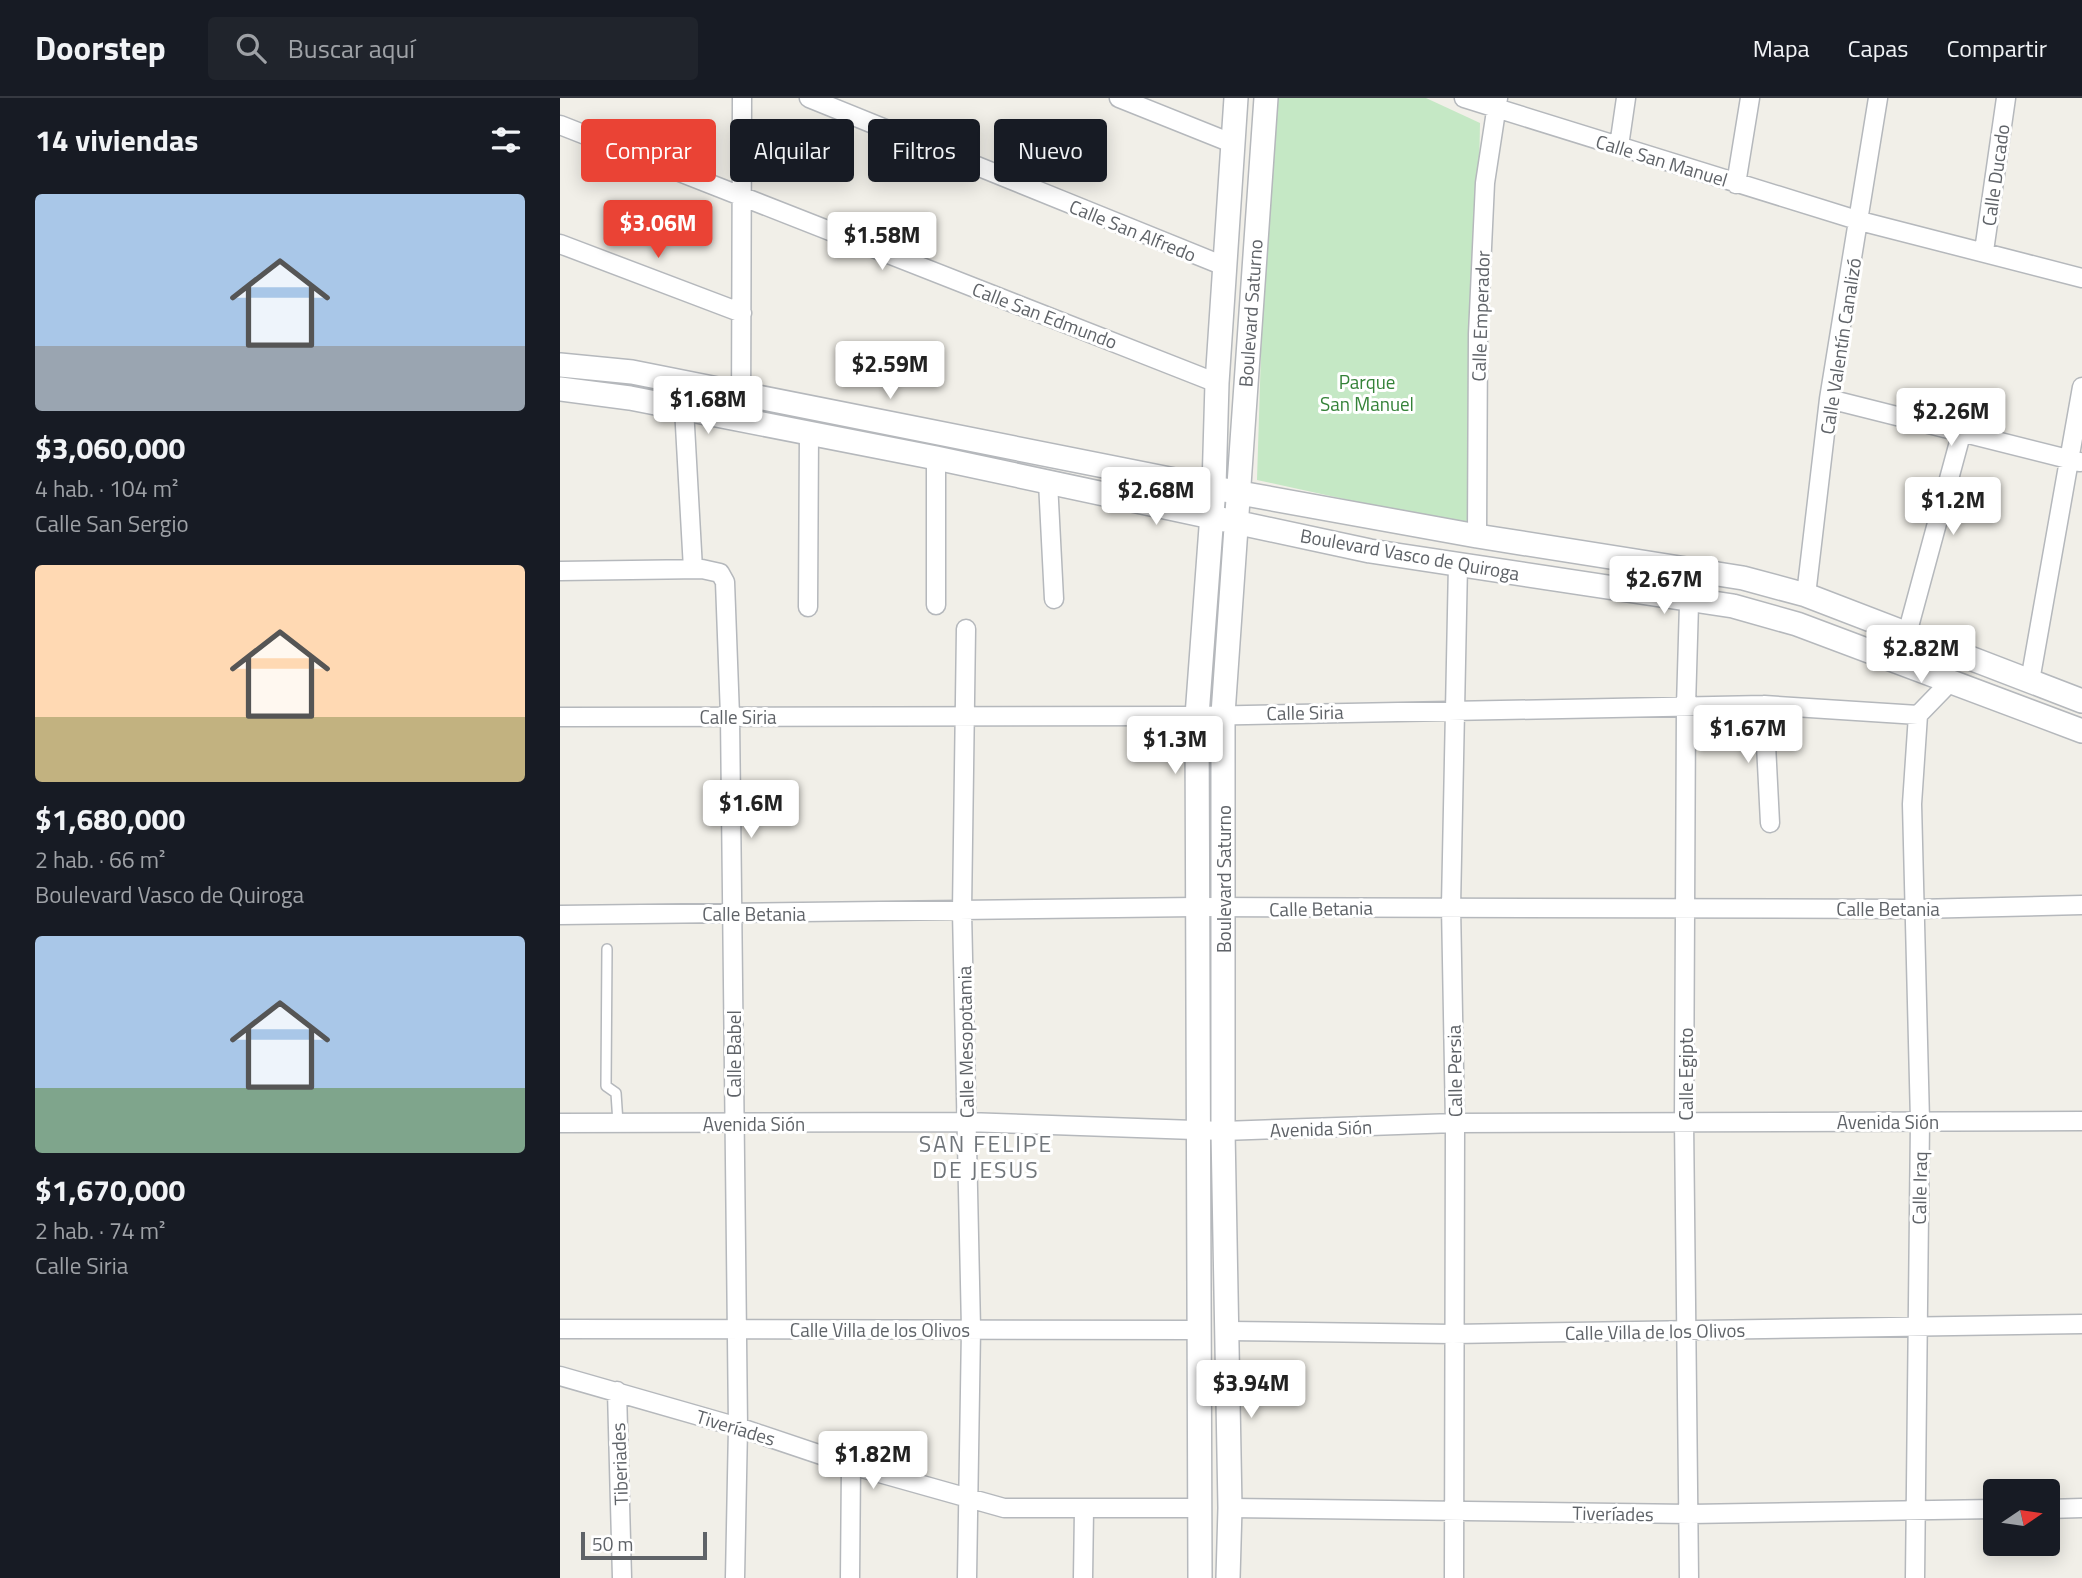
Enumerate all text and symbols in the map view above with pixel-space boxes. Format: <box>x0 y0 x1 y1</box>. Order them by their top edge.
search box <box>208 17 698 80</box>
text: Doorstep <box>35 23 166 73</box>
icon: search <box>232 29 270 67</box>
text: Buscar aquí <box>288 29 415 68</box>
text: Mapa <box>1753 30 1810 66</box>
text: Capas <box>1848 30 1908 66</box>
text: Compartir <box>1946 30 2047 66</box>
text: 14 viviendas <box>35 117 198 163</box>
chip: Comprar <box>581 119 716 182</box>
chip: Alquilar <box>730 119 854 182</box>
chip: Filtros <box>868 119 980 182</box>
chip: Nuevo <box>994 119 1107 182</box>
icon: filters <box>487 121 525 159</box>
street label: Calle Ducado <box>1973 122 2017 228</box>
street label: Calle San Manuel <box>1593 126 1731 194</box>
street label: Calle San Alfredo <box>1065 191 1201 269</box>
pin: $3.06M <box>601 200 715 260</box>
text: $3.06M <box>619 205 697 240</box>
pin: $1.58M <box>825 212 939 272</box>
text: $1.58M <box>843 217 921 252</box>
street label: Boulevard Saturno <box>1230 238 1270 388</box>
icon: home <box>217 240 343 366</box>
street label: Calle Emperador <box>1463 250 1497 382</box>
street label: Calle Valentín Canalizó <box>1812 256 1868 436</box>
street label: Calle San Edmundo <box>968 274 1122 356</box>
pin: $2.59M <box>833 342 947 401</box>
text: $2.59M <box>851 346 929 381</box>
park label: Parque San Manuel <box>1320 367 1414 418</box>
pin: $1.68M <box>651 376 765 436</box>
text: $1.68M <box>669 381 747 416</box>
pin: $2.26M <box>1894 388 2008 448</box>
text: $2.26M <box>1912 393 1990 428</box>
text: $3,060,000 <box>35 425 185 471</box>
pin: $2.68M <box>1099 468 1213 527</box>
text: 4 hab. · 104 m² <box>35 471 178 506</box>
text: $2.68M <box>1117 472 1195 507</box>
pin: $1.2M <box>1904 478 2002 537</box>
text: $1.2M <box>1921 482 1985 517</box>
text: Calle San Sergio <box>35 506 189 541</box>
street label: Boulevard Vasco de Quiroga <box>1298 520 1522 588</box>
pin: $2.67M <box>1607 556 1721 616</box>
text: $2.67M <box>1625 561 1703 596</box>
icon: home <box>217 611 343 737</box>
pin: $2.82M <box>1864 626 1978 685</box>
text: $2.82M <box>1882 630 1960 665</box>
street label: Calle Siria <box>1266 697 1344 727</box>
street label: Calle Siria <box>699 702 777 731</box>
pin: $1.67M <box>1691 706 1805 765</box>
text: $1.67M <box>1709 710 1787 745</box>
pin: $1.3M <box>1126 716 1224 776</box>
text: $1.3M <box>1143 721 1207 756</box>
pin: $1.6M <box>702 780 800 840</box>
text: $1.6M <box>719 785 783 820</box>
text: $1,680,000 <box>35 796 185 842</box>
street label: Boulevard Saturno <box>1209 805 1238 953</box>
text: 2 hab. · 66 m² <box>35 842 165 877</box>
text: Boulevard Vasco de Quiroga <box>35 877 304 912</box>
street label: Calle Betania <box>1269 893 1374 923</box>
street label: Calle Betania <box>1836 894 1940 923</box>
street label: Calle Betania <box>702 899 806 928</box>
street label: Calle Mesopotamia <box>949 965 981 1118</box>
icon: home <box>217 982 343 1108</box>
street label: Calle Babel <box>719 1010 748 1098</box>
street label: Calle Persia <box>1439 1024 1469 1117</box>
street label: Calle Egipto <box>1671 1027 1700 1121</box>
street label: Avenida Sión <box>1837 1107 1939 1136</box>
street label: Avenida Sión <box>703 1109 805 1138</box>
street label: Avenida Sión <box>1269 1112 1373 1144</box>
district label: SAN FELIPE DE JESUS <box>919 1126 1053 1187</box>
street label: Calle Iraq <box>1904 1151 1934 1225</box>
text: $1,670,000 <box>35 1167 185 1213</box>
text: 2 hab. · 74 m² <box>35 1213 165 1248</box>
text: Calle Siria <box>35 1248 128 1283</box>
street label: Calle Villa de los Olivos <box>790 1315 970 1344</box>
street label: Calle Villa de los Olivos <box>1565 1315 1746 1347</box>
pin: $3.94M <box>1194 1360 1308 1420</box>
text: $3.94M <box>1212 1365 1290 1400</box>
street label: Tiveríades <box>693 1401 779 1453</box>
street label: Tiberiades <box>603 1422 635 1506</box>
pin: $1.82M <box>816 1432 930 1491</box>
text: $1.82M <box>834 1436 912 1471</box>
north arrow <box>1983 1479 2060 1556</box>
map controls <box>1983 1479 2060 1556</box>
street label: Tiveríades <box>1572 1498 1654 1528</box>
scale bar <box>581 1529 707 1561</box>
text: 50 m <box>592 1529 633 1558</box>

